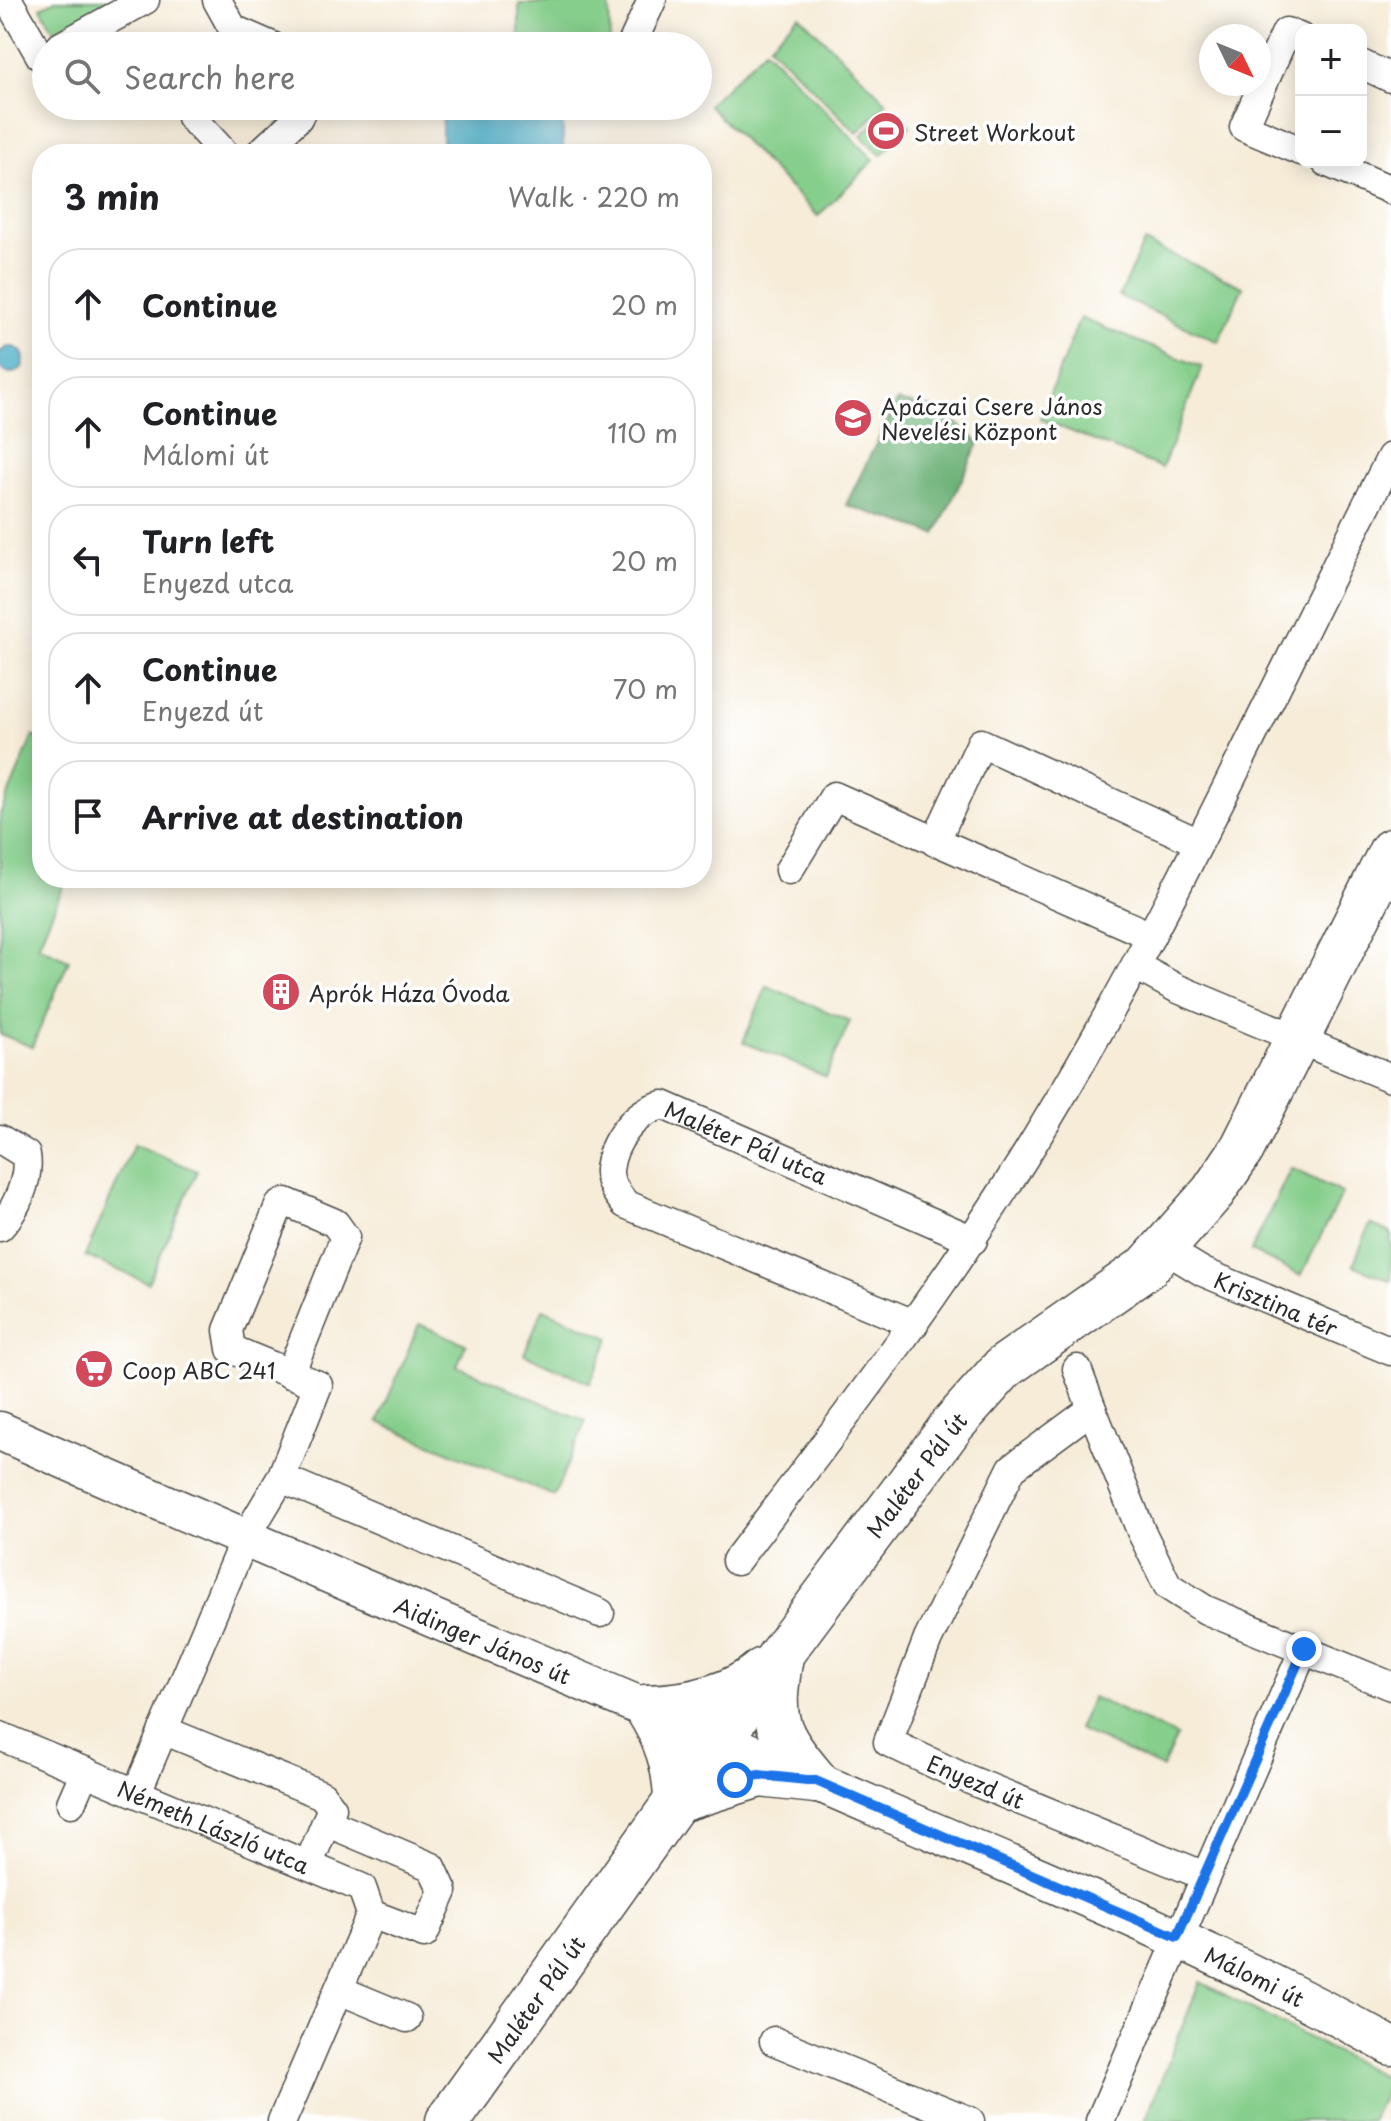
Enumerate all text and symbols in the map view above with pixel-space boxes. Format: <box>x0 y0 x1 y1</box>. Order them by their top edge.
north arrow <box>1199 24 1271 96</box>
map controls <box>1295 24 1367 168</box>
button: + <box>1295 24 1367 96</box>
search box <box>32 32 712 120</box>
icon: search <box>60 54 104 98</box>
text: Search here <box>124 54 296 99</box>
button: − <box>1295 96 1367 168</box>
sports icon: Street Workout <box>865 110 907 152</box>
place label: Street Workout <box>914 115 1076 148</box>
text: 3 min <box>64 170 160 222</box>
text: Walk · 220 m <box>508 177 680 216</box>
icon: ahead <box>66 282 110 326</box>
text: Continue <box>142 282 277 327</box>
text: 20 m <box>611 285 678 324</box>
place label: Apáczai Csere János Nevelési Központ <box>881 389 1103 447</box>
text: Continue <box>142 390 277 435</box>
school or university icon: Apáczai Csere János Nevelési Központ <box>832 397 874 439</box>
icon: ahead <box>66 410 110 454</box>
text: 110 m <box>607 413 678 452</box>
text: Málomi út <box>142 435 269 474</box>
text: Turn left <box>142 518 274 563</box>
icon: left <box>66 538 110 582</box>
text: 20 m <box>611 541 678 580</box>
text: Enyezd utca <box>142 563 293 602</box>
text: Continue <box>142 646 277 691</box>
icon: ahead <box>66 666 110 710</box>
text: 70 m <box>613 669 678 708</box>
text: Enyezd út <box>142 691 263 730</box>
icon: arrive <box>66 794 110 838</box>
text: Arrive at destination <box>142 794 464 839</box>
building icon: Aprók Háza Óvoda <box>260 971 302 1013</box>
place label: Aprók Háza Óvoda <box>309 976 510 1009</box>
street label: Maléter Pál utca <box>660 1091 833 1191</box>
street label: Krisztina tér <box>1209 1262 1344 1344</box>
supermarket icon: Coop ABC 241 <box>73 1348 115 1390</box>
place label: Coop ABC 241 <box>122 1353 276 1386</box>
street label: Maléter Pál út <box>857 1404 973 1544</box>
street label: Aidinger János út <box>390 1587 576 1691</box>
route end <box>1286 1631 1322 1667</box>
street label: Enyezd út <box>922 1746 1030 1816</box>
route start <box>717 1762 753 1798</box>
street label: Németh László utca <box>113 1771 315 1881</box>
street label: Maléter Pál út <box>478 1928 592 2069</box>
street label: Málomi út <box>1199 1937 1311 2014</box>

